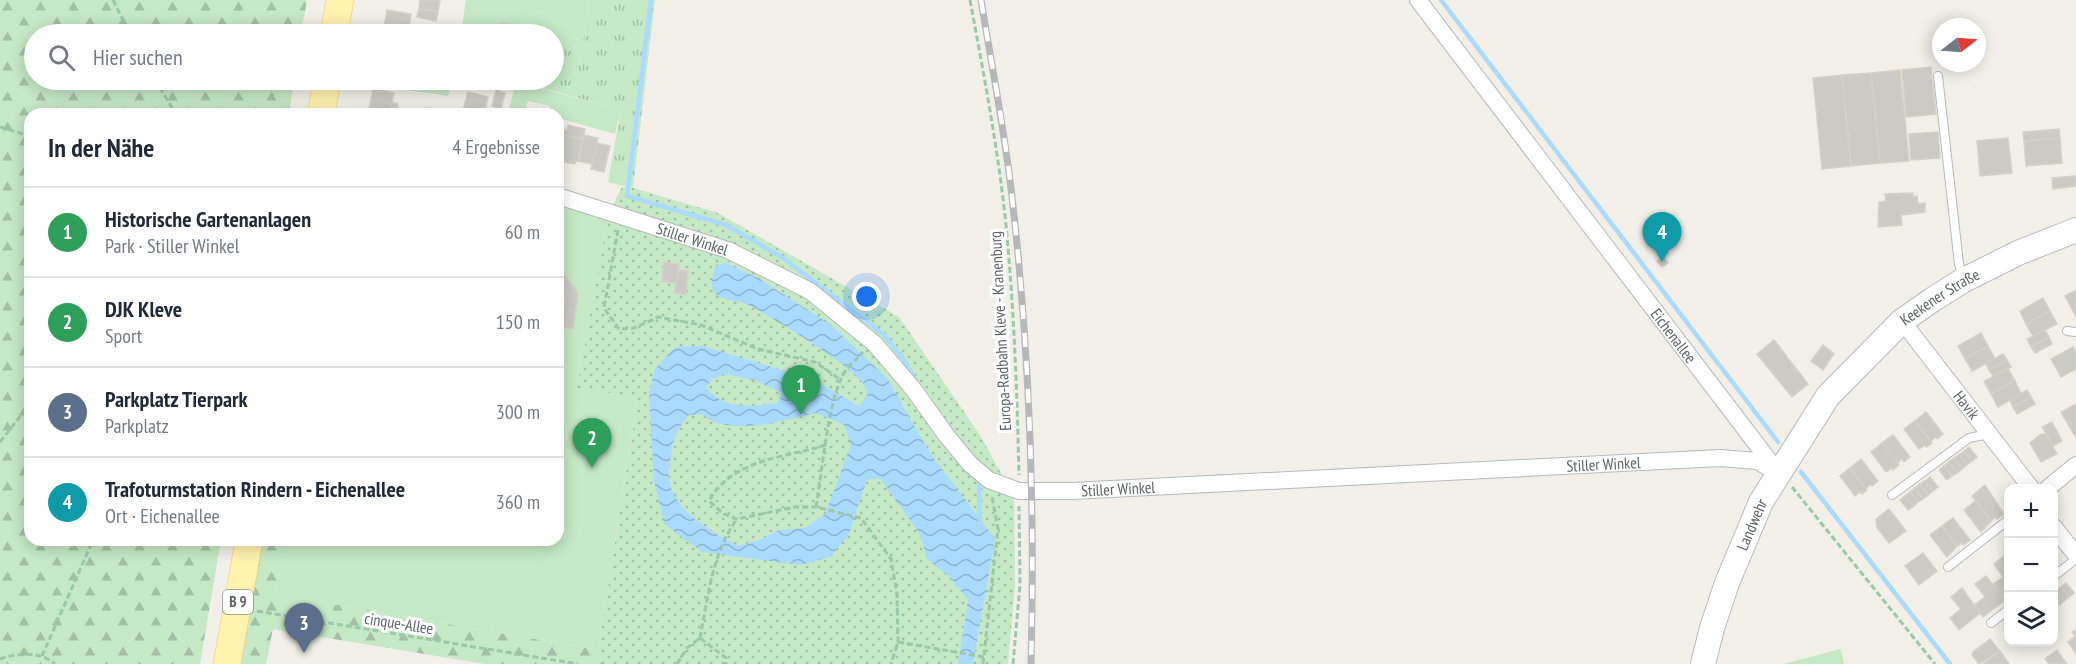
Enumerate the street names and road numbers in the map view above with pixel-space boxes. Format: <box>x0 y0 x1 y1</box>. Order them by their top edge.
street label: Stiller Winkel <box>654 218 731 260</box>
street label: Europa-Radbahn Kleve - Kranenburg <box>985 231 1015 431</box>
street label: Keekener Straße <box>1896 264 1983 330</box>
street label: Eichenallee <box>1647 304 1701 367</box>
street label: Havik <box>1949 387 1985 424</box>
street label: Stiller Winkel <box>1566 452 1641 476</box>
street label: Stiller Winkel <box>1081 477 1156 501</box>
street label: Landwehr <box>1732 494 1771 553</box>
road number: B 9 <box>223 590 253 614</box>
street label: cinque-Allee <box>363 608 435 638</box>

